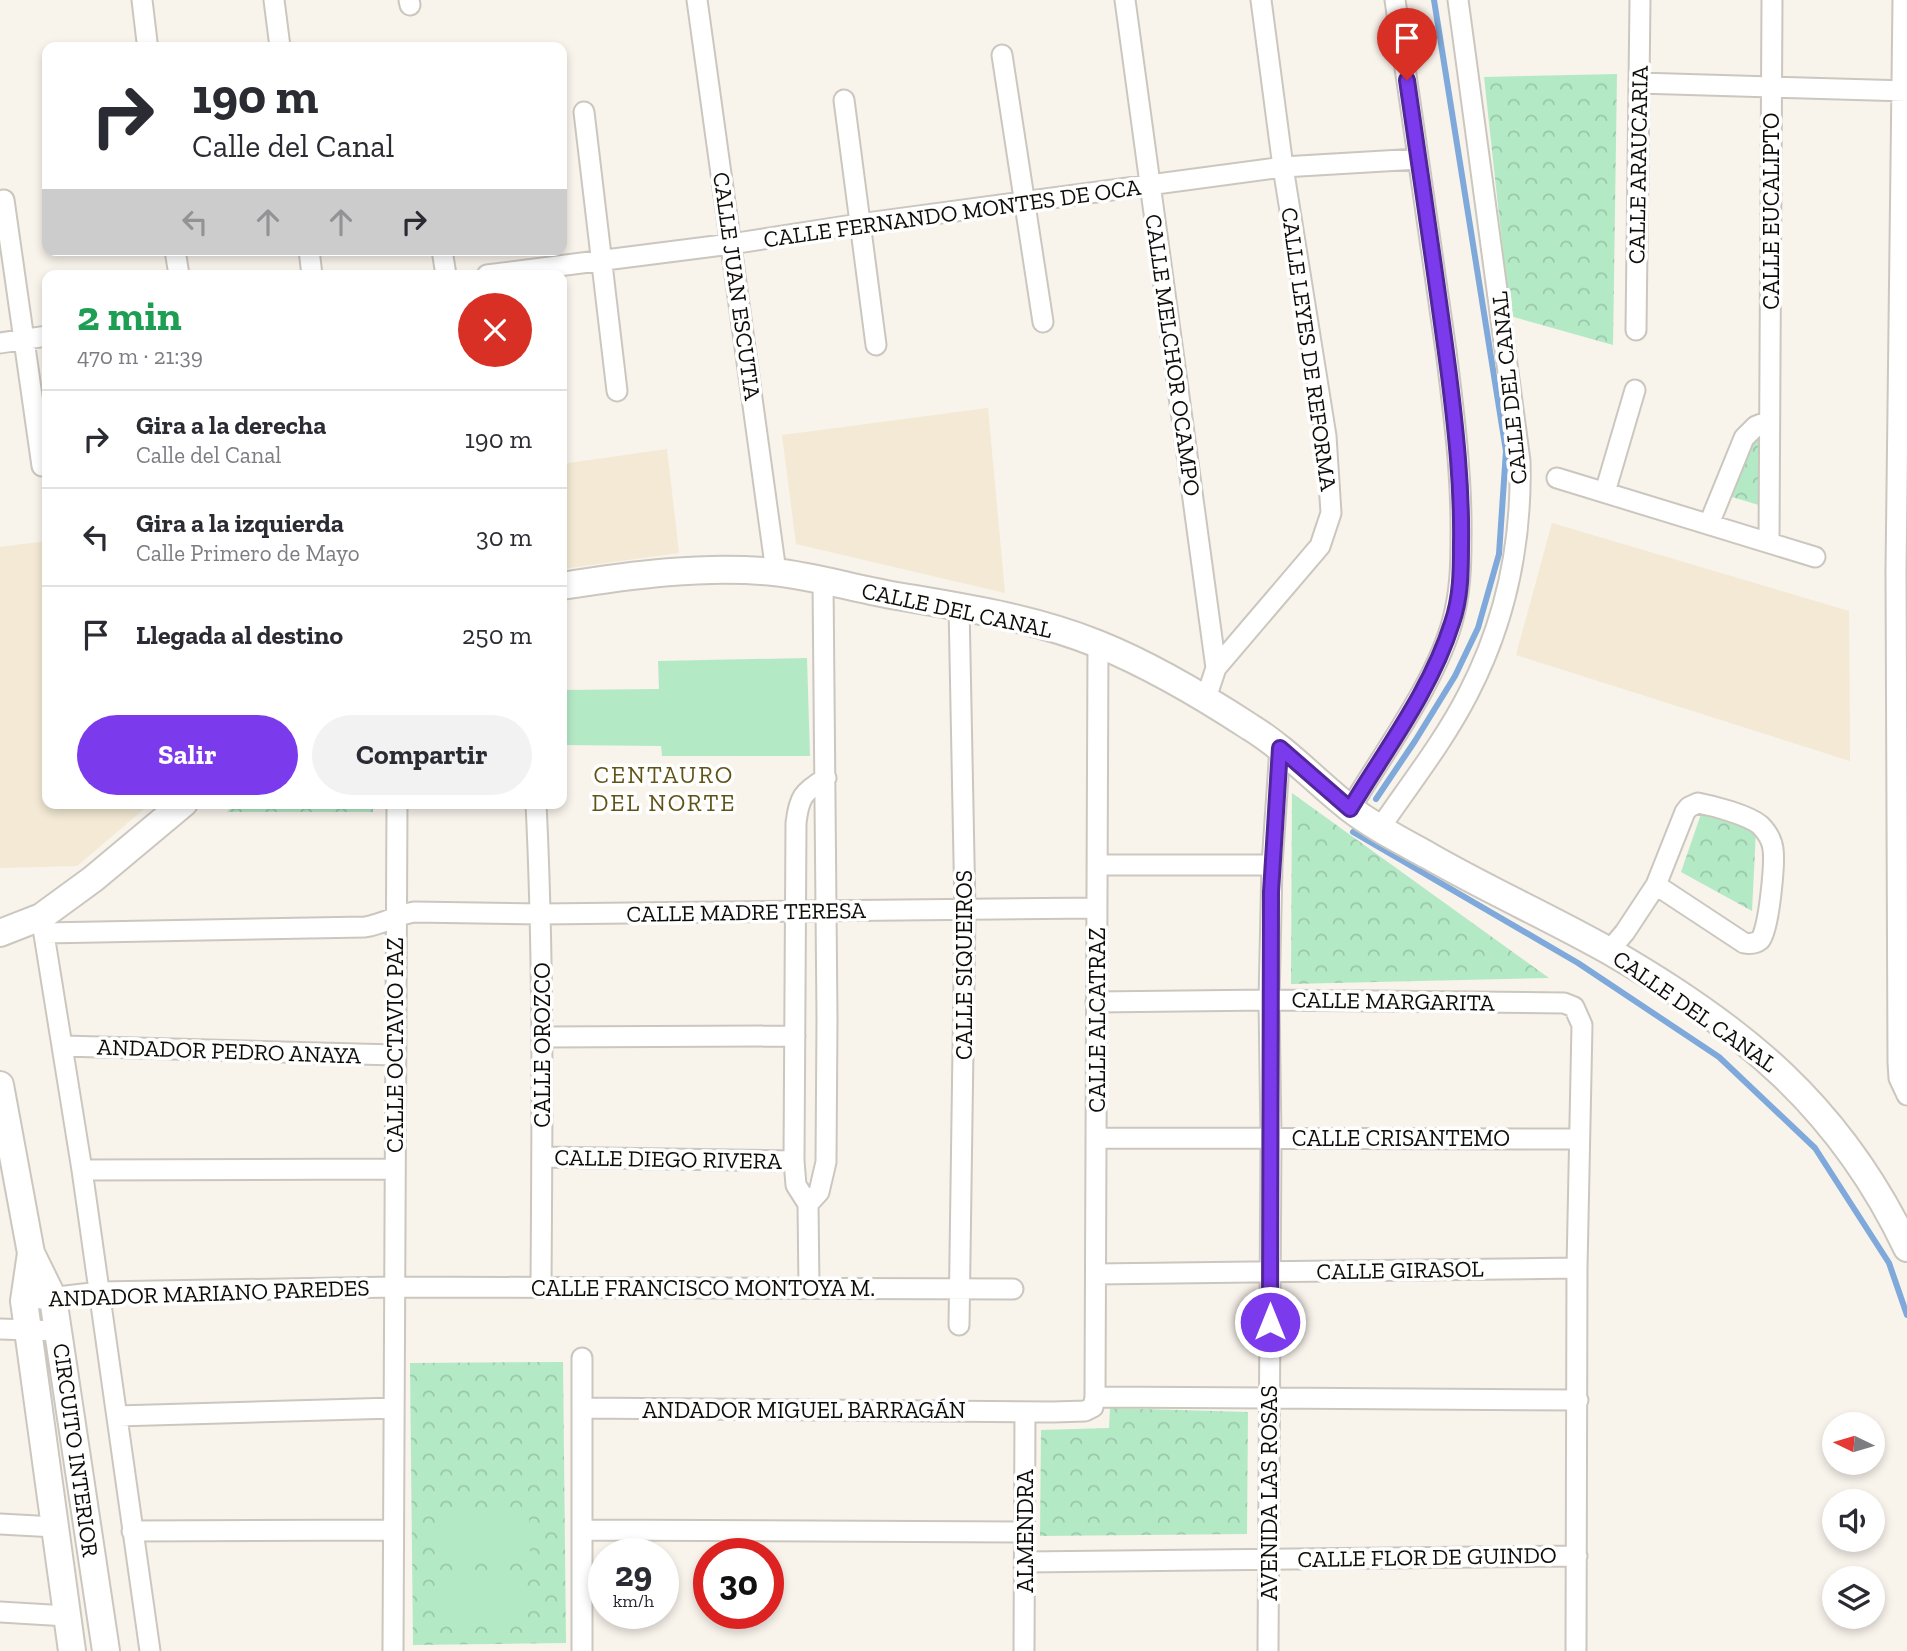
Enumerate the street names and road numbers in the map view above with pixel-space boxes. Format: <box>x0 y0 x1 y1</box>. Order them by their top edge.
street label: CALLE ARAUCARIA <box>1622 64 1654 264</box>
street label: CALLE EUCALIPTO <box>1757 112 1785 310</box>
street label: CALLE JUAN ESCUTIA <box>707 170 767 403</box>
street label: CALLE FERNANDO MONTES DE OCA <box>762 172 1144 253</box>
street label: CALLE LEYES DE REFORMA <box>1275 206 1343 494</box>
street label: CALLE MELCHOR OCAMPO <box>1139 212 1207 498</box>
street label: CALLE DEL CANAL <box>1485 290 1533 486</box>
street label: CALLE DEL CANAL <box>859 576 1055 644</box>
street label: CALLE SIQUEIROS <box>950 870 978 1060</box>
street label: CALLE MADRE TERESA <box>626 896 867 928</box>
street label: CALLE ALCATRAZ <box>1083 927 1111 1113</box>
street label: CALLE OCTAVIO PAZ <box>381 937 409 1153</box>
street label: CALLE DEL CANAL <box>1608 944 1783 1078</box>
street label: CALLE OROZCO <box>528 962 556 1128</box>
street label: CALLE MARGARITA <box>1291 985 1496 1017</box>
street label: ANDADOR PEDRO ANAYA <box>97 1032 363 1070</box>
street label: CALLE CRISANTEMO <box>1292 1124 1510 1152</box>
street label: CALLE DIEGO RIVERA <box>554 1143 783 1175</box>
street label: CALLE GIRASOL <box>1316 1255 1484 1285</box>
street label: ANDADOR MARIANO PAREDES <box>48 1273 370 1313</box>
street label: CALLE FRANCISCO MONTOYA M. <box>531 1274 875 1302</box>
street label: CIRCUITO INTERIOR <box>47 1341 105 1559</box>
street label: AVENIDA LAS ROSAS <box>1255 1385 1283 1601</box>
street label: ANDADOR MIGUEL BARRAGÁN <box>642 1396 966 1424</box>
street label: ALMENDRA <box>1011 1468 1039 1593</box>
street label: CALLE FLOR DE GUINDO <box>1297 1541 1557 1573</box>

